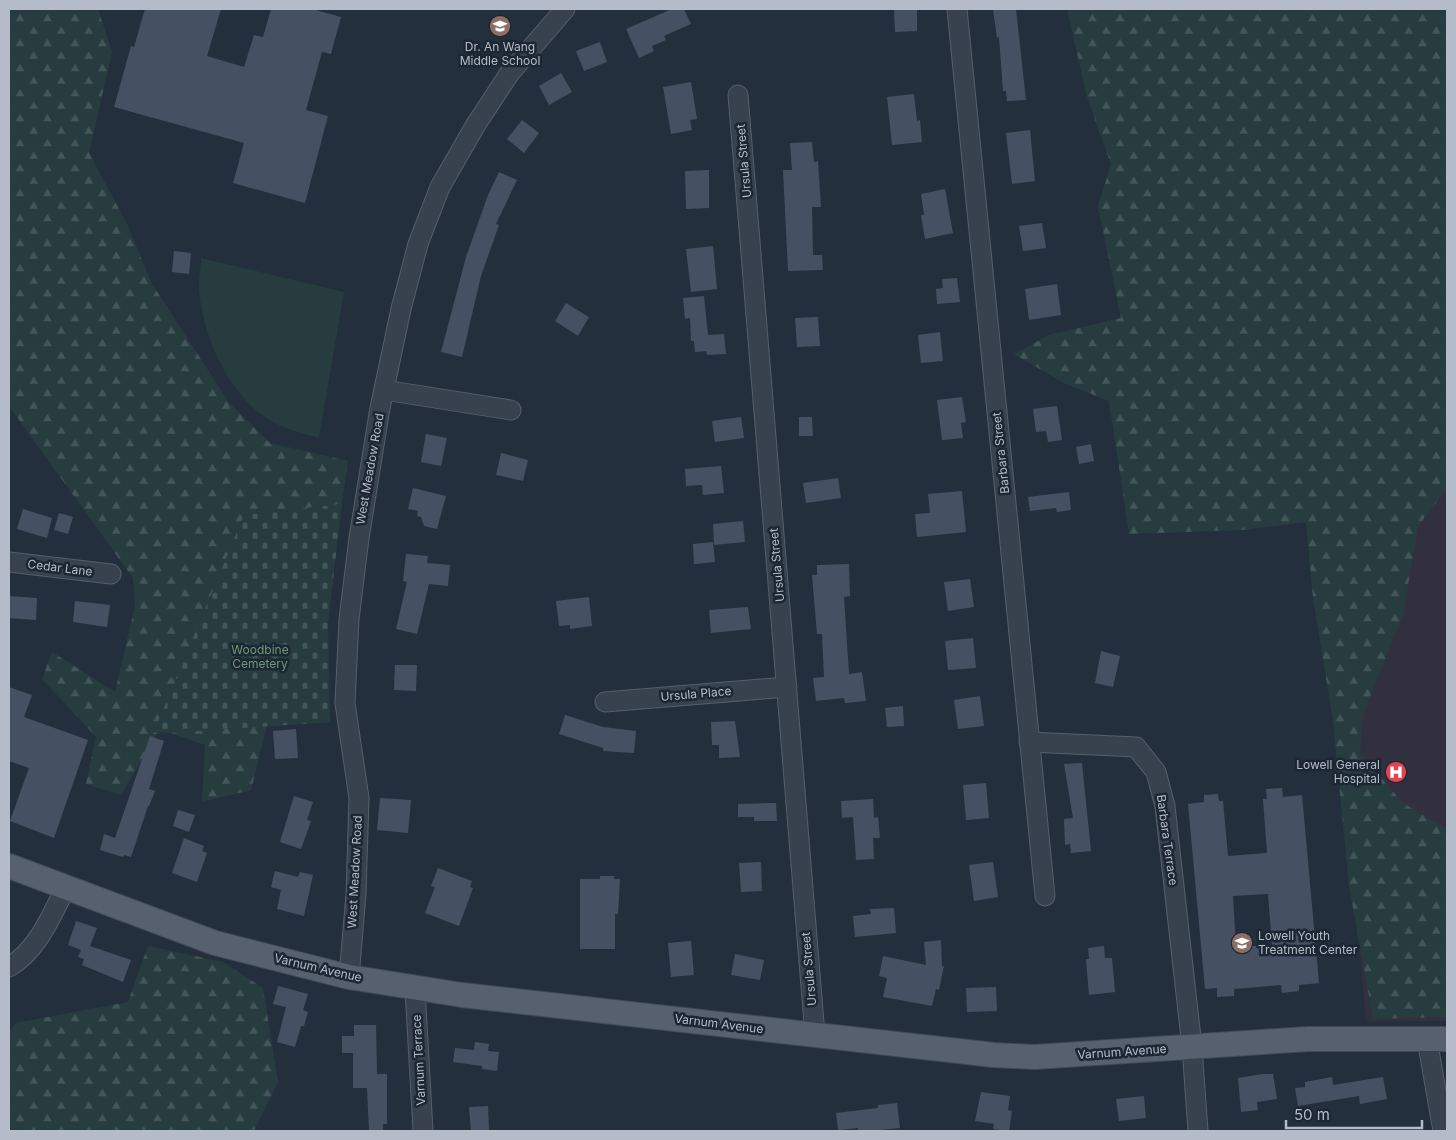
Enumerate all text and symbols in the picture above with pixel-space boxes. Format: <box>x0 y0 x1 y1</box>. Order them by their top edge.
school or university icon: Dr. An Wang Middle School <box>488 14 512 38</box>
place label: Dr. An Wang Middle School <box>460 39 540 68</box>
street label: Ursula Street <box>733 124 754 198</box>
street label: Barbara Street <box>989 411 1012 495</box>
street label: West Meadow Road <box>352 412 387 526</box>
street label: Ursula Street <box>766 528 787 602</box>
street label: Cedar Lane <box>27 556 93 579</box>
park label: Woodbine Cemetery <box>231 642 289 671</box>
street label: Ursula Place <box>660 683 732 704</box>
place label: Lowell General Hospital <box>1296 757 1380 786</box>
hospital icon: Lowell General Hospital <box>1384 760 1408 784</box>
street label: Barbara Terrace <box>1154 793 1181 886</box>
street label: West Meadow Road <box>344 815 365 929</box>
place label: Lowell Youth Treatment Center <box>1258 928 1358 957</box>
school or university icon: Lowell Youth Treatment Center <box>1230 931 1254 955</box>
street label: Ursula Street <box>798 932 819 1006</box>
street label: Varnum Avenue <box>273 950 363 985</box>
street label: Varnum Avenue <box>674 1011 764 1036</box>
street label: Varnum Terrace <box>409 1014 428 1106</box>
street label: Varnum Avenue <box>1077 1041 1167 1062</box>
scale bar <box>1286 1098 1422 1130</box>
text: 50 m <box>1294 1105 1330 1124</box>

